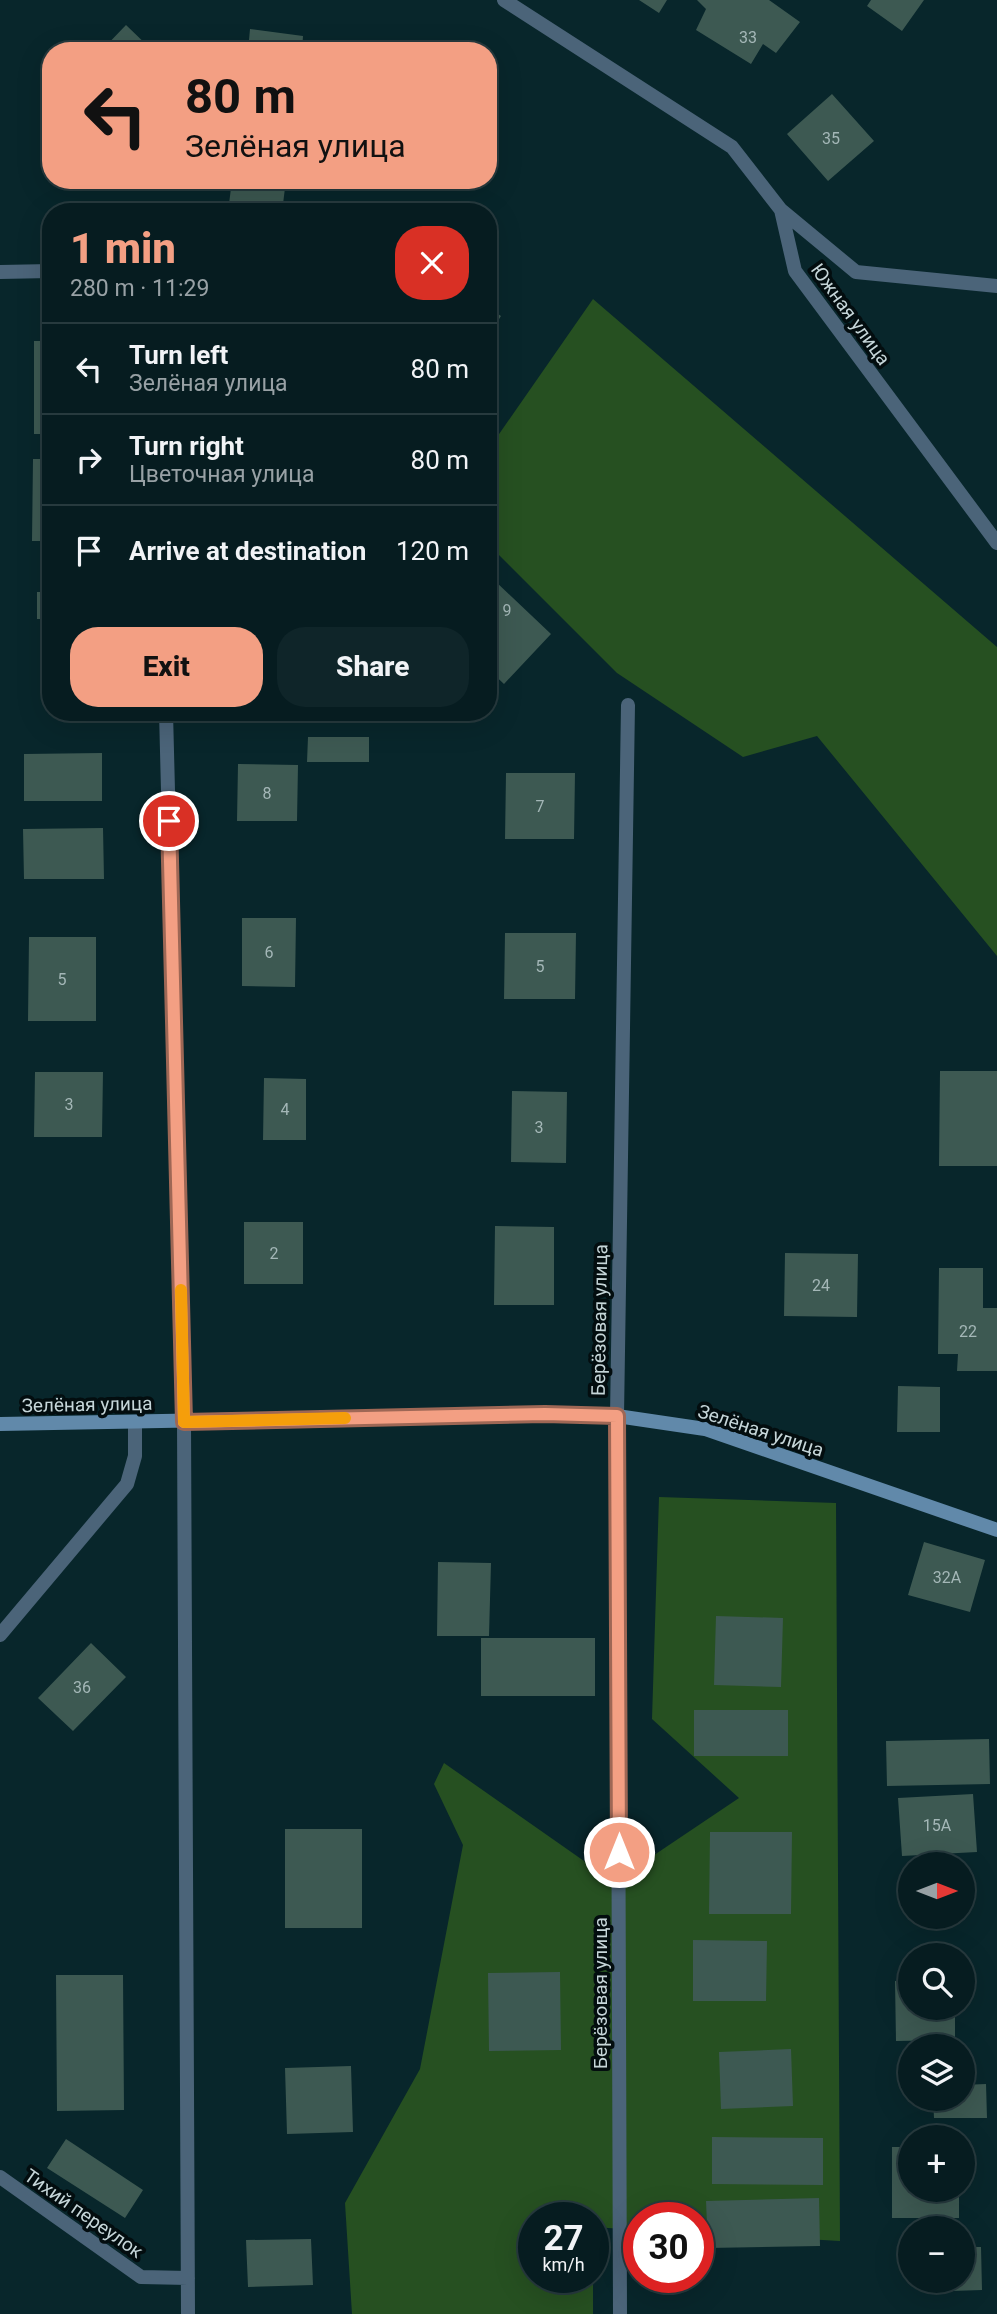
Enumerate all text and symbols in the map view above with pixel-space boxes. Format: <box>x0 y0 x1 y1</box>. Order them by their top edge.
house number: 33 <box>739 28 757 47</box>
text: 80 m <box>185 68 296 125</box>
icon: left <box>70 70 161 161</box>
text: Зелёная улица <box>185 127 406 165</box>
house number: 35 <box>822 129 840 148</box>
text: 1 min <box>70 224 176 273</box>
button: close <box>395 226 469 300</box>
street label: Южная улица <box>806 259 895 370</box>
text: 280 m · 11:29 <box>70 275 209 302</box>
text: Turn left <box>129 340 228 370</box>
icon: left <box>70 350 108 388</box>
text: 80 m <box>411 354 469 384</box>
text: Зелёная улица <box>129 370 288 397</box>
text: Turn right <box>129 431 244 461</box>
icon: right <box>70 441 108 479</box>
text: 80 m <box>411 445 469 475</box>
text: Цветочная улица <box>129 461 315 488</box>
icon: arrive <box>70 532 108 570</box>
text: Arrive at destination <box>129 536 366 566</box>
text: 120 m <box>396 536 469 566</box>
house number: 9 <box>503 601 512 620</box>
button: Exit <box>70 627 263 707</box>
button: Share <box>277 627 469 707</box>
house number: 8 <box>263 784 272 803</box>
pin <box>139 791 199 851</box>
house number: 7 <box>536 797 545 816</box>
icon: arrive <box>150 802 188 840</box>
house number: 6 <box>265 943 274 962</box>
house number: 5 <box>536 957 545 976</box>
house number: 5 <box>58 970 67 989</box>
house number: 3 <box>65 1095 74 1114</box>
house number: 4 <box>281 1100 290 1119</box>
house number: 3 <box>535 1118 544 1137</box>
house number: 2 <box>270 1244 279 1263</box>
street label: Берёзовая улица <box>587 1244 612 1396</box>
house number: 24 <box>812 1276 830 1295</box>
house number: 22 <box>959 1322 977 1341</box>
street label: Зелёная улица <box>21 1392 153 1417</box>
street label: Зелёная улица <box>695 1399 827 1462</box>
house number: 32А <box>933 1568 962 1587</box>
house number: 36 <box>73 1678 91 1697</box>
position arrow <box>582 1815 656 1889</box>
house number: 15А <box>923 1816 952 1835</box>
north arrow <box>898 1852 975 1928</box>
map controls <box>898 1852 975 2293</box>
street label: Берёзовая улица <box>589 1917 612 2069</box>
button: search <box>898 1943 975 2020</box>
button: layers <box>898 2034 975 2111</box>
button: + <box>898 2125 975 2202</box>
street label: Тихий переулок <box>20 2164 148 2263</box>
speed limit sign: 30 <box>623 2202 714 2293</box>
button: − <box>898 2216 975 2293</box>
text: 27 <box>543 2218 584 2259</box>
text: km/h <box>542 2254 585 2275</box>

